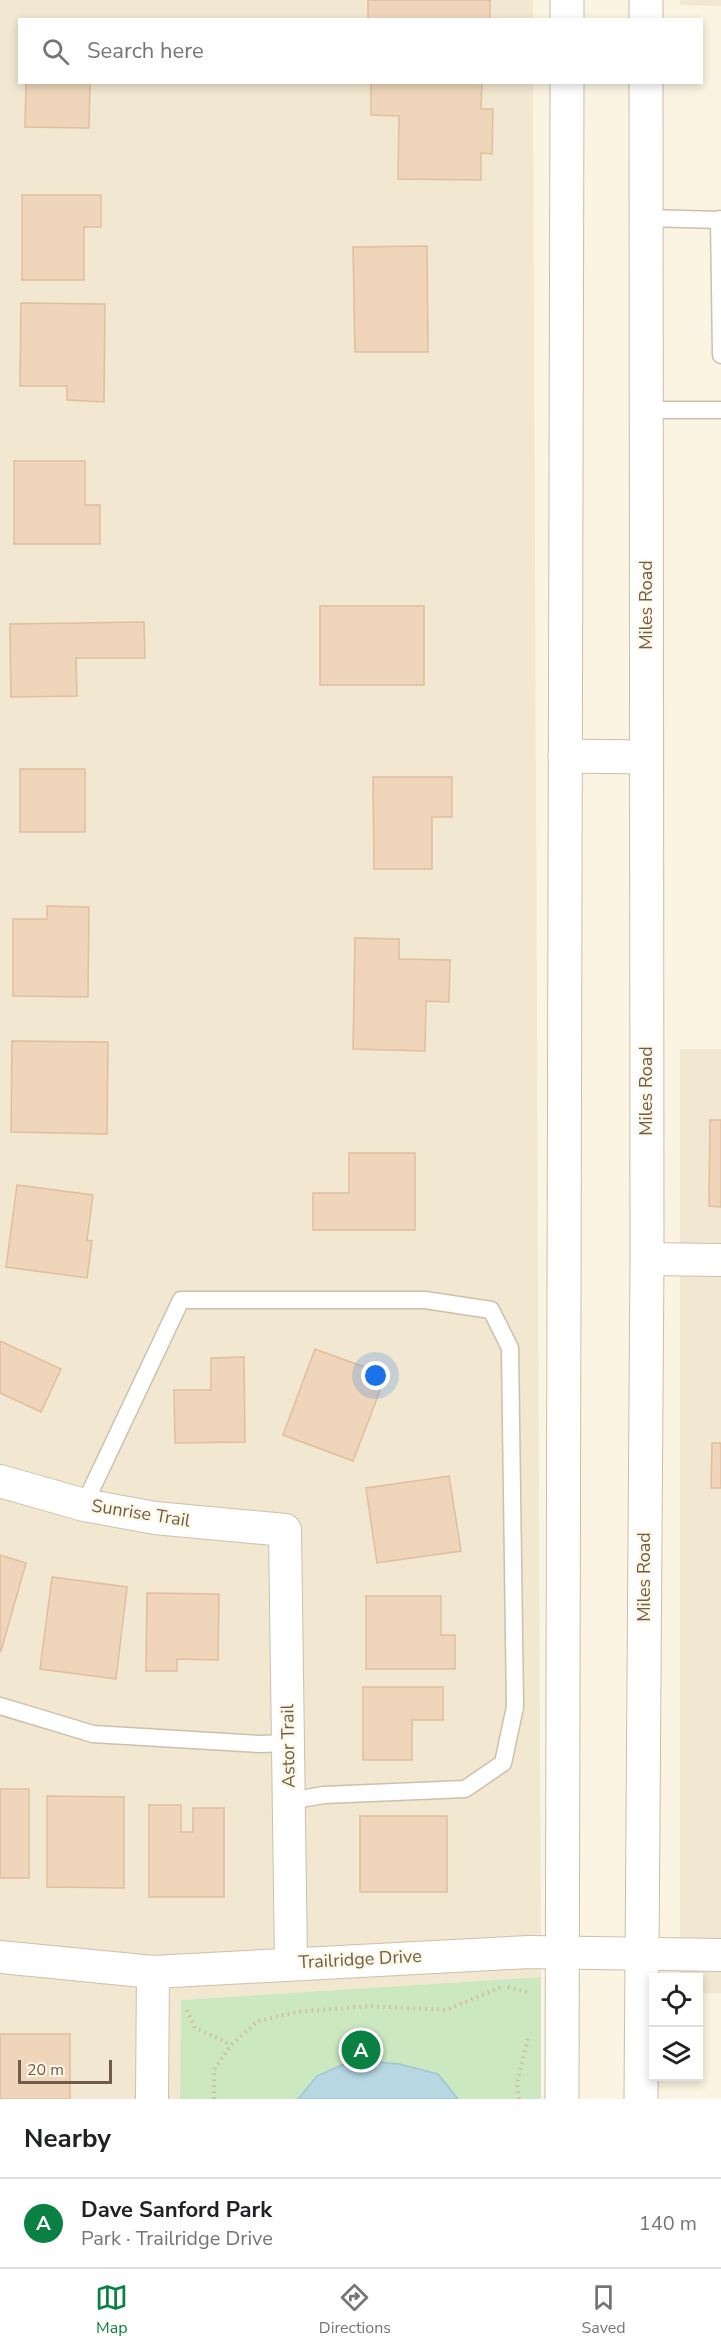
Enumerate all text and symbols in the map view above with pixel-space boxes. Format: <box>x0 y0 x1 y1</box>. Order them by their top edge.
search box <box>18 18 703 84</box>
icon: search <box>39 35 72 68</box>
text: Search here <box>87 36 204 66</box>
street label: Miles Road <box>634 560 658 650</box>
street label: Miles Road <box>634 1046 658 1136</box>
your location <box>361 1361 390 1390</box>
street label: Sunrise Trail <box>90 1493 193 1533</box>
street label: Miles Road <box>632 1532 656 1622</box>
street label: Astor Trail <box>275 1703 301 1788</box>
street label: Trailridge Drive <box>298 1944 422 1974</box>
map controls <box>649 1973 703 2081</box>
button: locate <box>649 1973 703 2027</box>
button: layers <box>649 2027 703 2081</box>
pin: A <box>342 2028 380 2072</box>
scale bar <box>18 2057 112 2084</box>
text: 20 m <box>27 2059 64 2081</box>
text: Nearby <box>24 2121 111 2156</box>
text: Dave Sanford Park <box>81 2195 272 2225</box>
text: A <box>36 2210 51 2237</box>
text: 140 m <box>639 2210 697 2237</box>
text: Park · Trailridge Drive <box>81 2225 273 2252</box>
tab: Map <box>95 2281 128 2339</box>
tab: Directions <box>319 2281 391 2339</box>
tab: Saved <box>582 2281 626 2339</box>

